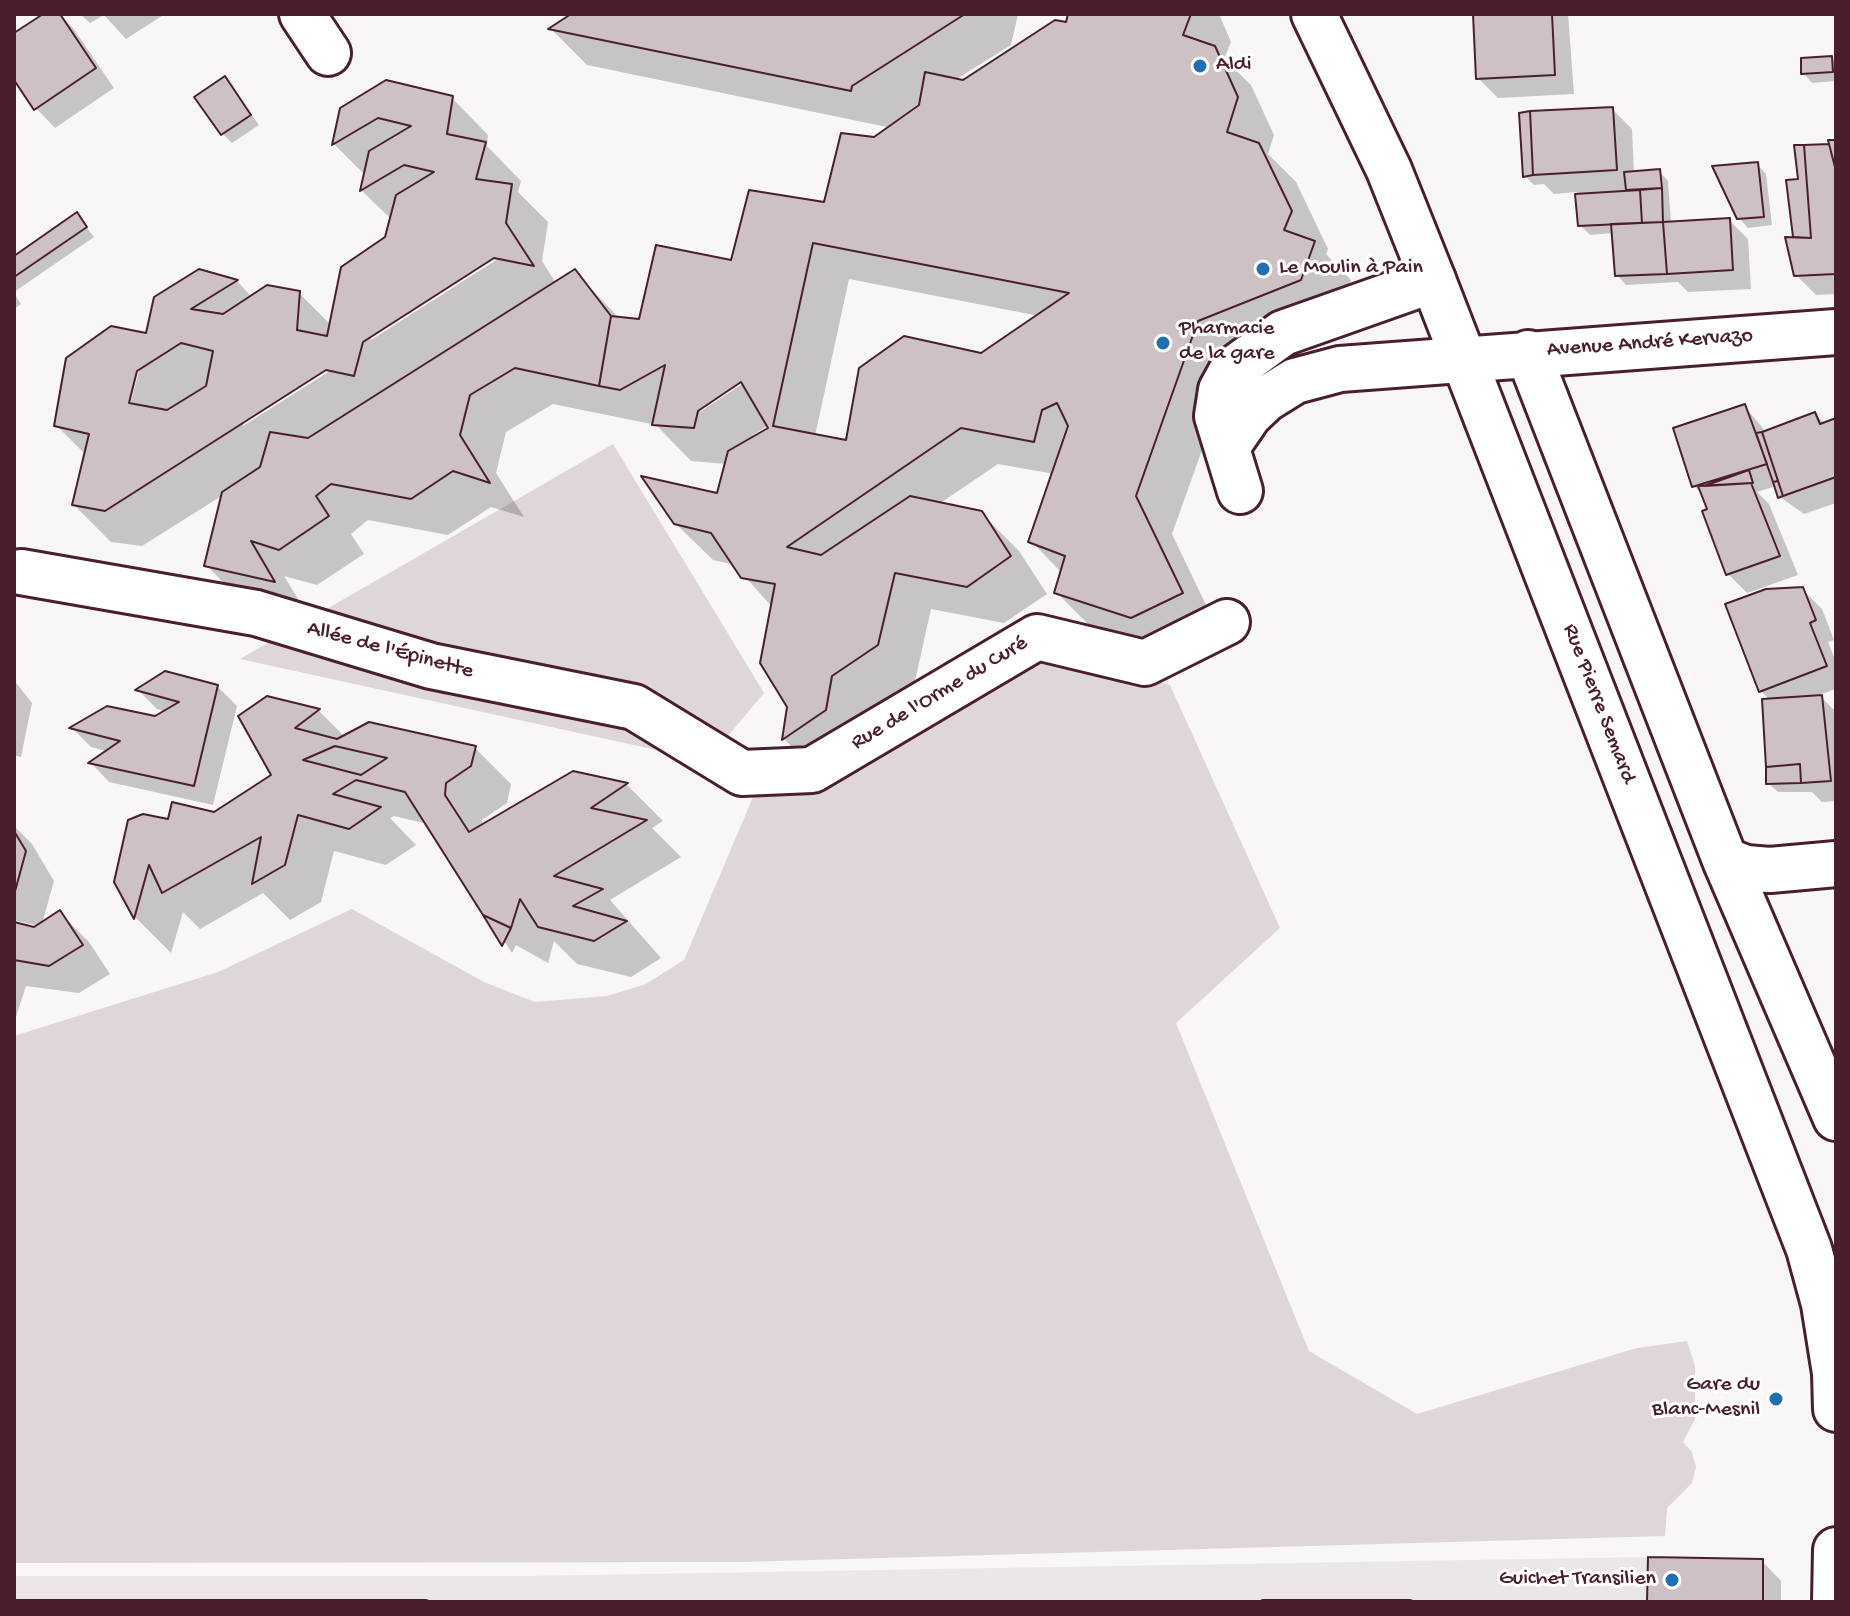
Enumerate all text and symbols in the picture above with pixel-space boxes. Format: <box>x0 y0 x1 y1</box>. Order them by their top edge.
place label: Aldi <box>1216 53 1251 79</box>
marker: Aldi <box>1191 57 1209 75</box>
place label: Le Moulin à Pain <box>1279 256 1423 282</box>
marker: Le Moulin à Pain <box>1254 260 1272 278</box>
place label: Pharmacie de la gare <box>1179 317 1275 368</box>
street label: Avenue André Kervazo <box>1546 324 1754 364</box>
marker: Pharmacie de la gare <box>1154 334 1172 352</box>
street label: Allée de l'Épinette <box>304 616 476 686</box>
street label: Rue Pierre Semard <box>1555 620 1641 788</box>
street label: Rue de l'Orme du Curé <box>847 631 1033 757</box>
place label: Gare du Blanc-Mesnil <box>1652 1373 1760 1424</box>
marker: Gare du Blanc-Mesnil <box>1767 1390 1785 1408</box>
place label: Guichet Transilien <box>1499 1567 1656 1593</box>
marker: Guichet Transilien <box>1663 1571 1681 1589</box>

